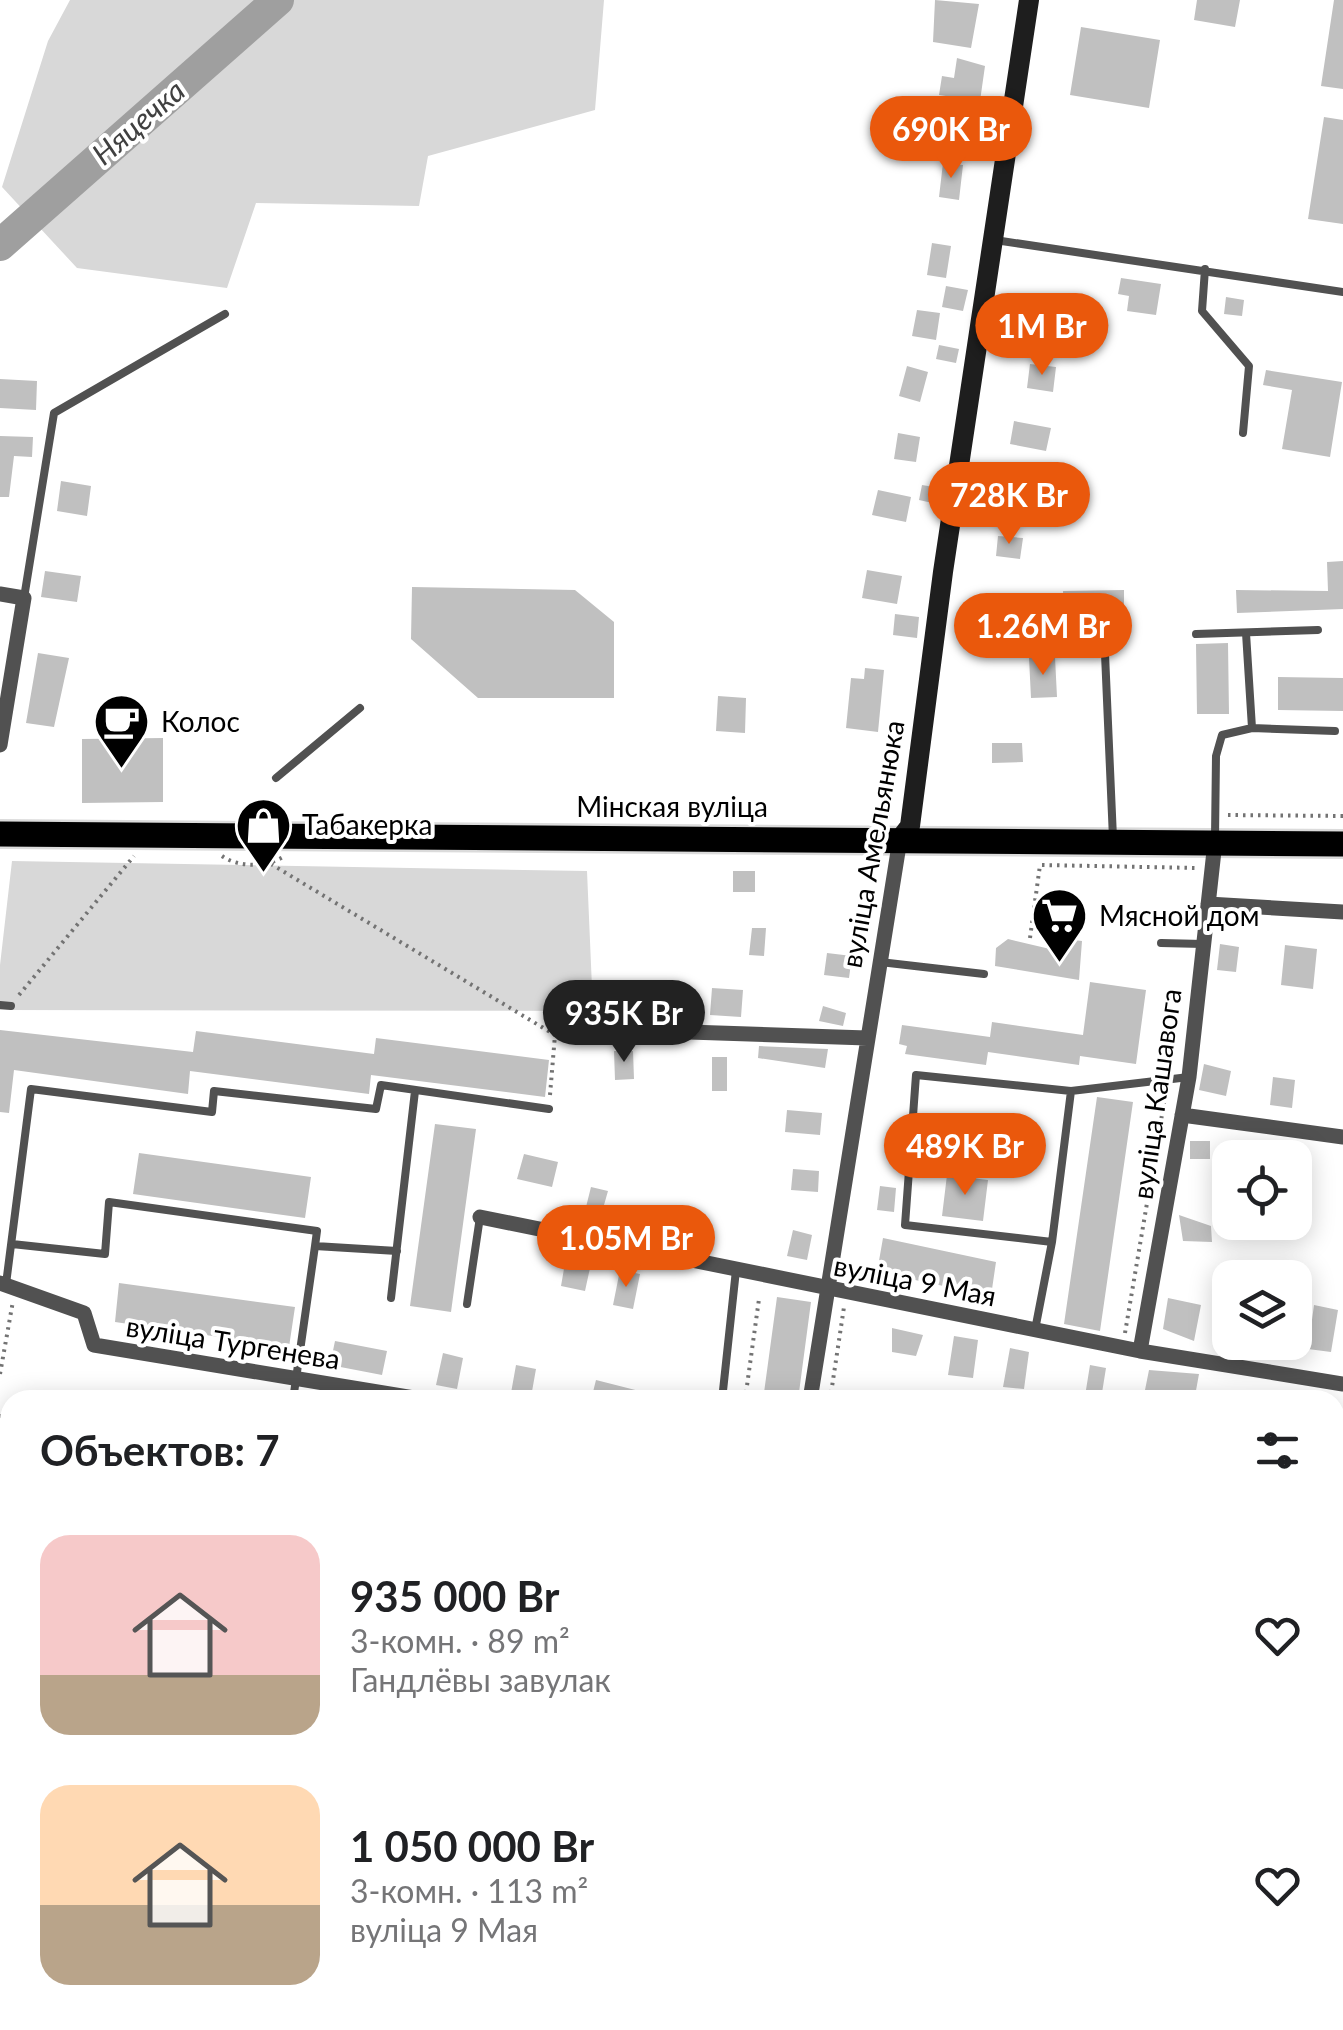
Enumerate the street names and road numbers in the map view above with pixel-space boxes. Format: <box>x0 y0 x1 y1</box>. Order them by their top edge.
street label: вуліца Амельянюка <box>834 717 911 970</box>
street label: Мінская вуліца <box>576 789 768 823</box>
street label: вуліца Кашавога <box>1124 986 1188 1201</box>
street label: вуліца 9 Мая <box>831 1248 999 1312</box>
street label: вуліца Тургенева <box>124 1308 343 1376</box>

